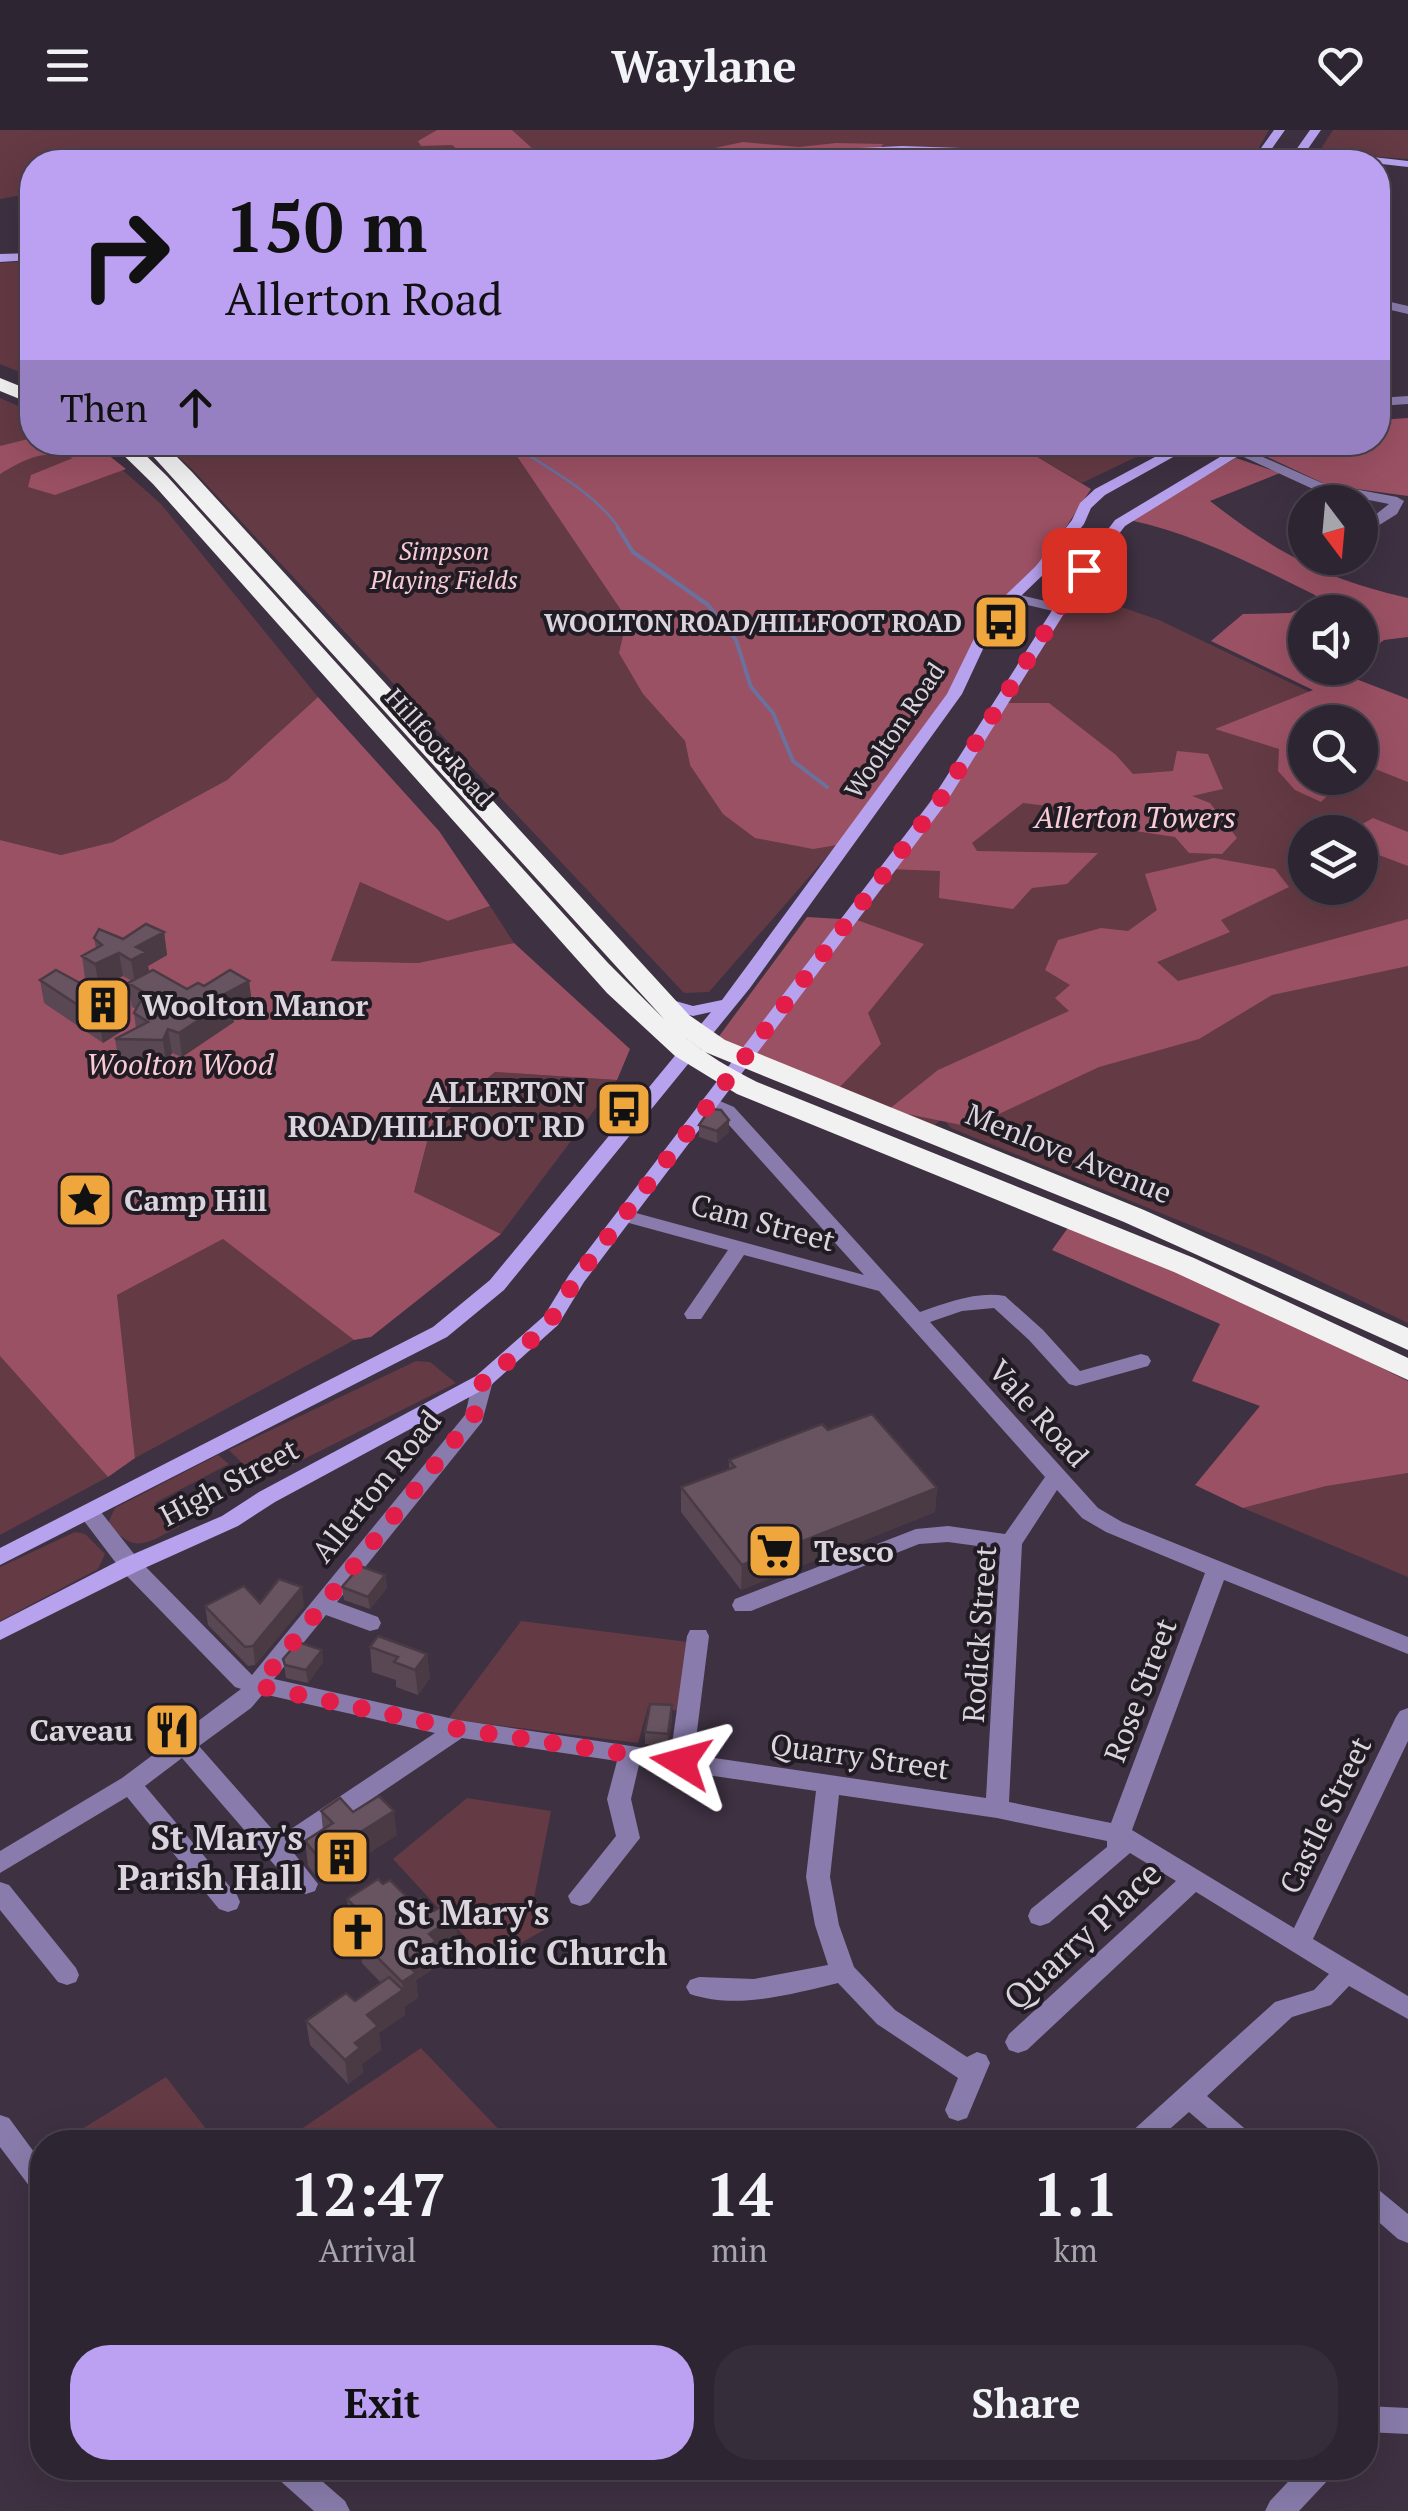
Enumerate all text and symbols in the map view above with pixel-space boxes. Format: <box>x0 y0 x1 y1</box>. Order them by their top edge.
text: Waylane <box>611 35 797 95</box>
icon: menu <box>40 38 95 93</box>
icon: heart <box>1313 38 1368 93</box>
text: 150 m <box>225 179 427 272</box>
icon: right <box>60 190 190 320</box>
text: Allerton Road <box>225 268 502 328</box>
icon: ahead <box>168 380 223 435</box>
text: Then <box>60 383 148 433</box>
north arrow <box>1288 485 1378 575</box>
map controls <box>1288 485 1378 905</box>
pin <box>1042 528 1127 613</box>
park label: Simpson Playing Fields <box>369 534 518 596</box>
icon: arrive <box>1057 543 1112 598</box>
bus stop icon: WOOLTON ROAD/HILLFOOT ROAD <box>971 592 1031 652</box>
button: sound <box>1288 595 1378 685</box>
place label: WOOLTON ROAD/HILLFOOT ROAD <box>544 606 962 639</box>
street label: Woolton Road <box>837 656 952 804</box>
street label: Hillfoot Road <box>378 681 502 813</box>
button: search <box>1288 705 1378 795</box>
park label: Allerton Towers <box>1032 797 1236 837</box>
button: layers <box>1288 815 1378 905</box>
building icon: Woolton Manor <box>73 975 133 1035</box>
place label: Woolton Manor <box>142 985 368 1025</box>
park label: Woolton Wood <box>86 1044 275 1084</box>
place label: ALLERTON ROAD/HILLFOOT RD <box>288 1072 585 1146</box>
bus stop icon: ALLERTON ROAD/HILLFOOT RD <box>594 1079 654 1139</box>
street label: Menlove Avenue <box>960 1093 1178 1213</box>
place icon: Camp Hill <box>55 1170 115 1230</box>
place label: Camp Hill <box>124 1180 267 1220</box>
street label: Cam Street <box>686 1184 840 1260</box>
street label: Vale Road <box>980 1351 1098 1475</box>
street label: Allerton Road <box>302 1402 450 1570</box>
street label: High Street <box>153 1429 305 1535</box>
supermarket icon: Tesco <box>745 1521 805 1581</box>
place label: Tesco <box>814 1531 894 1571</box>
street label: Rodick Street <box>953 1544 1005 1724</box>
street label: Rose Street <box>1094 1613 1186 1767</box>
restaurant icon: Caveau <box>142 1700 202 1760</box>
place label: Caveau <box>30 1710 133 1750</box>
position arrow <box>629 1710 733 1814</box>
street label: Quarry Street <box>768 1724 952 1788</box>
street label: Castle Street <box>1270 1730 1380 1900</box>
place label: St Mary's Parish Hall <box>117 1814 303 1900</box>
building icon: St Mary's Parish Hall <box>312 1827 372 1887</box>
street label: Quarry Place <box>993 1850 1171 2020</box>
place label: St Mary's Catholic Church <box>397 1889 668 1975</box>
church icon: St Mary's Catholic Church <box>328 1902 388 1962</box>
text: 12:47 <box>290 2154 446 2233</box>
text: 14 <box>705 2154 773 2233</box>
text: 1.1 <box>1033 2154 1118 2233</box>
text: Arrival <box>319 2229 417 2271</box>
text: min <box>711 2229 767 2271</box>
text: km <box>1054 2229 1098 2271</box>
button: Exit <box>70 2345 694 2460</box>
button: Share <box>714 2345 1338 2460</box>

